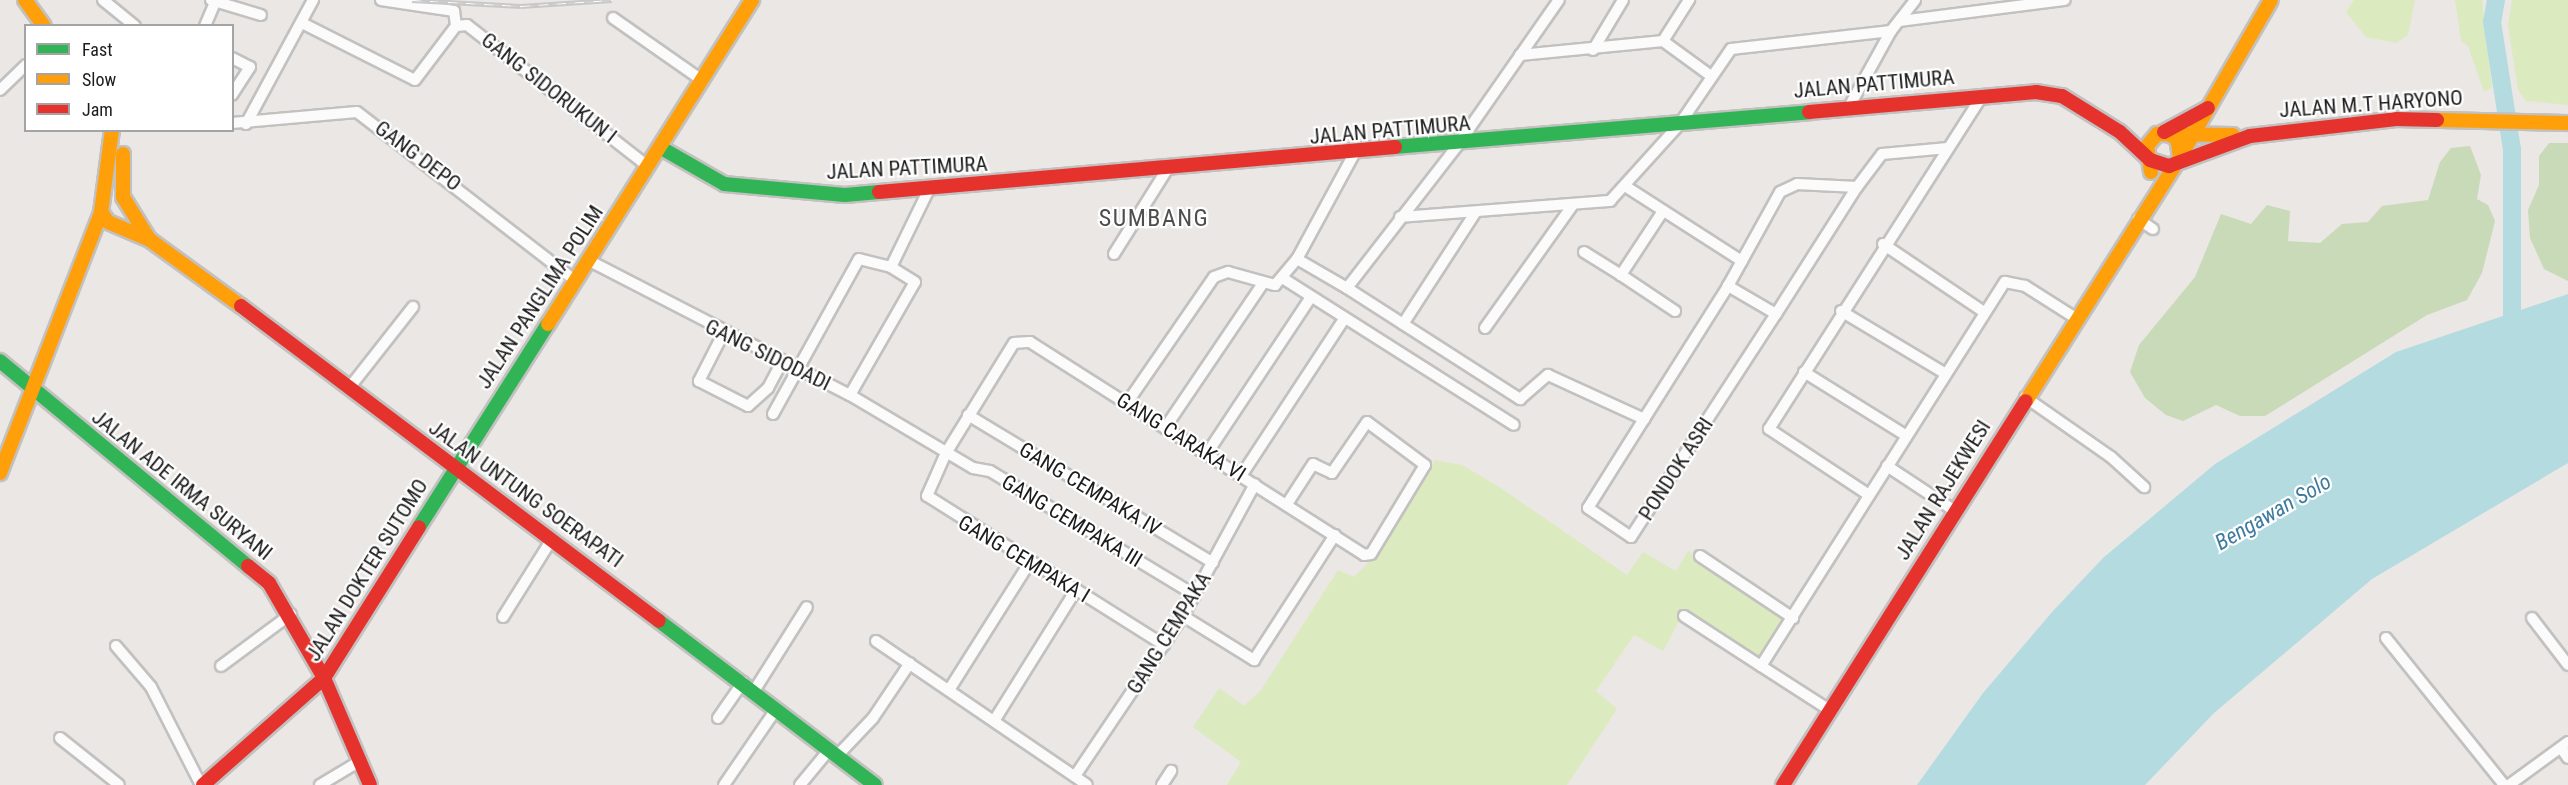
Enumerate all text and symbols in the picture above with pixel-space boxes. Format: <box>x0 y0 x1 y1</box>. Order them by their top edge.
legend <box>24 24 234 132</box>
street label: GANG SIDORUKUN I <box>476 27 622 149</box>
text: Fast <box>82 39 113 60</box>
street label: JALAN PATTIMURA <box>1793 64 1955 104</box>
text: Slow <box>82 69 116 90</box>
street label: JALAN M.T HARYONO <box>2278 85 2464 123</box>
text: Jam <box>82 99 113 120</box>
street label: JALAN PATTIMURA <box>1309 110 1471 150</box>
street label: GANG DEPO <box>370 115 466 197</box>
street label: JALAN PATTIMURA <box>826 151 988 185</box>
street label: JALAN PANGLIMA POLIM <box>471 201 609 393</box>
district label: SUMBANG <box>1099 205 1209 233</box>
street label: GANG SIDODADI <box>701 314 835 396</box>
street label: GANG CARAKA VI <box>1112 387 1250 487</box>
street label: JALAN ADE IRMA SURYANI <box>87 405 277 565</box>
street label: PONDOK ASRI <box>1633 413 1719 525</box>
street label: JALAN UNTUNG SOERAPATI <box>424 415 628 573</box>
street label: JALAN RAJEKWESI <box>1890 415 1996 565</box>
street label: GANG CEMPAKA IV <box>1015 437 1165 541</box>
water label: Bengawan Solo <box>2210 468 2336 556</box>
street label: GANG CEMPAKA III <box>997 469 1147 573</box>
street label: JALAN DOKTER SUTOMO <box>301 474 433 666</box>
street label: GANG CEMPAKA I <box>954 510 1094 608</box>
street label: GANG CEMPAKA <box>1122 567 1216 699</box>

